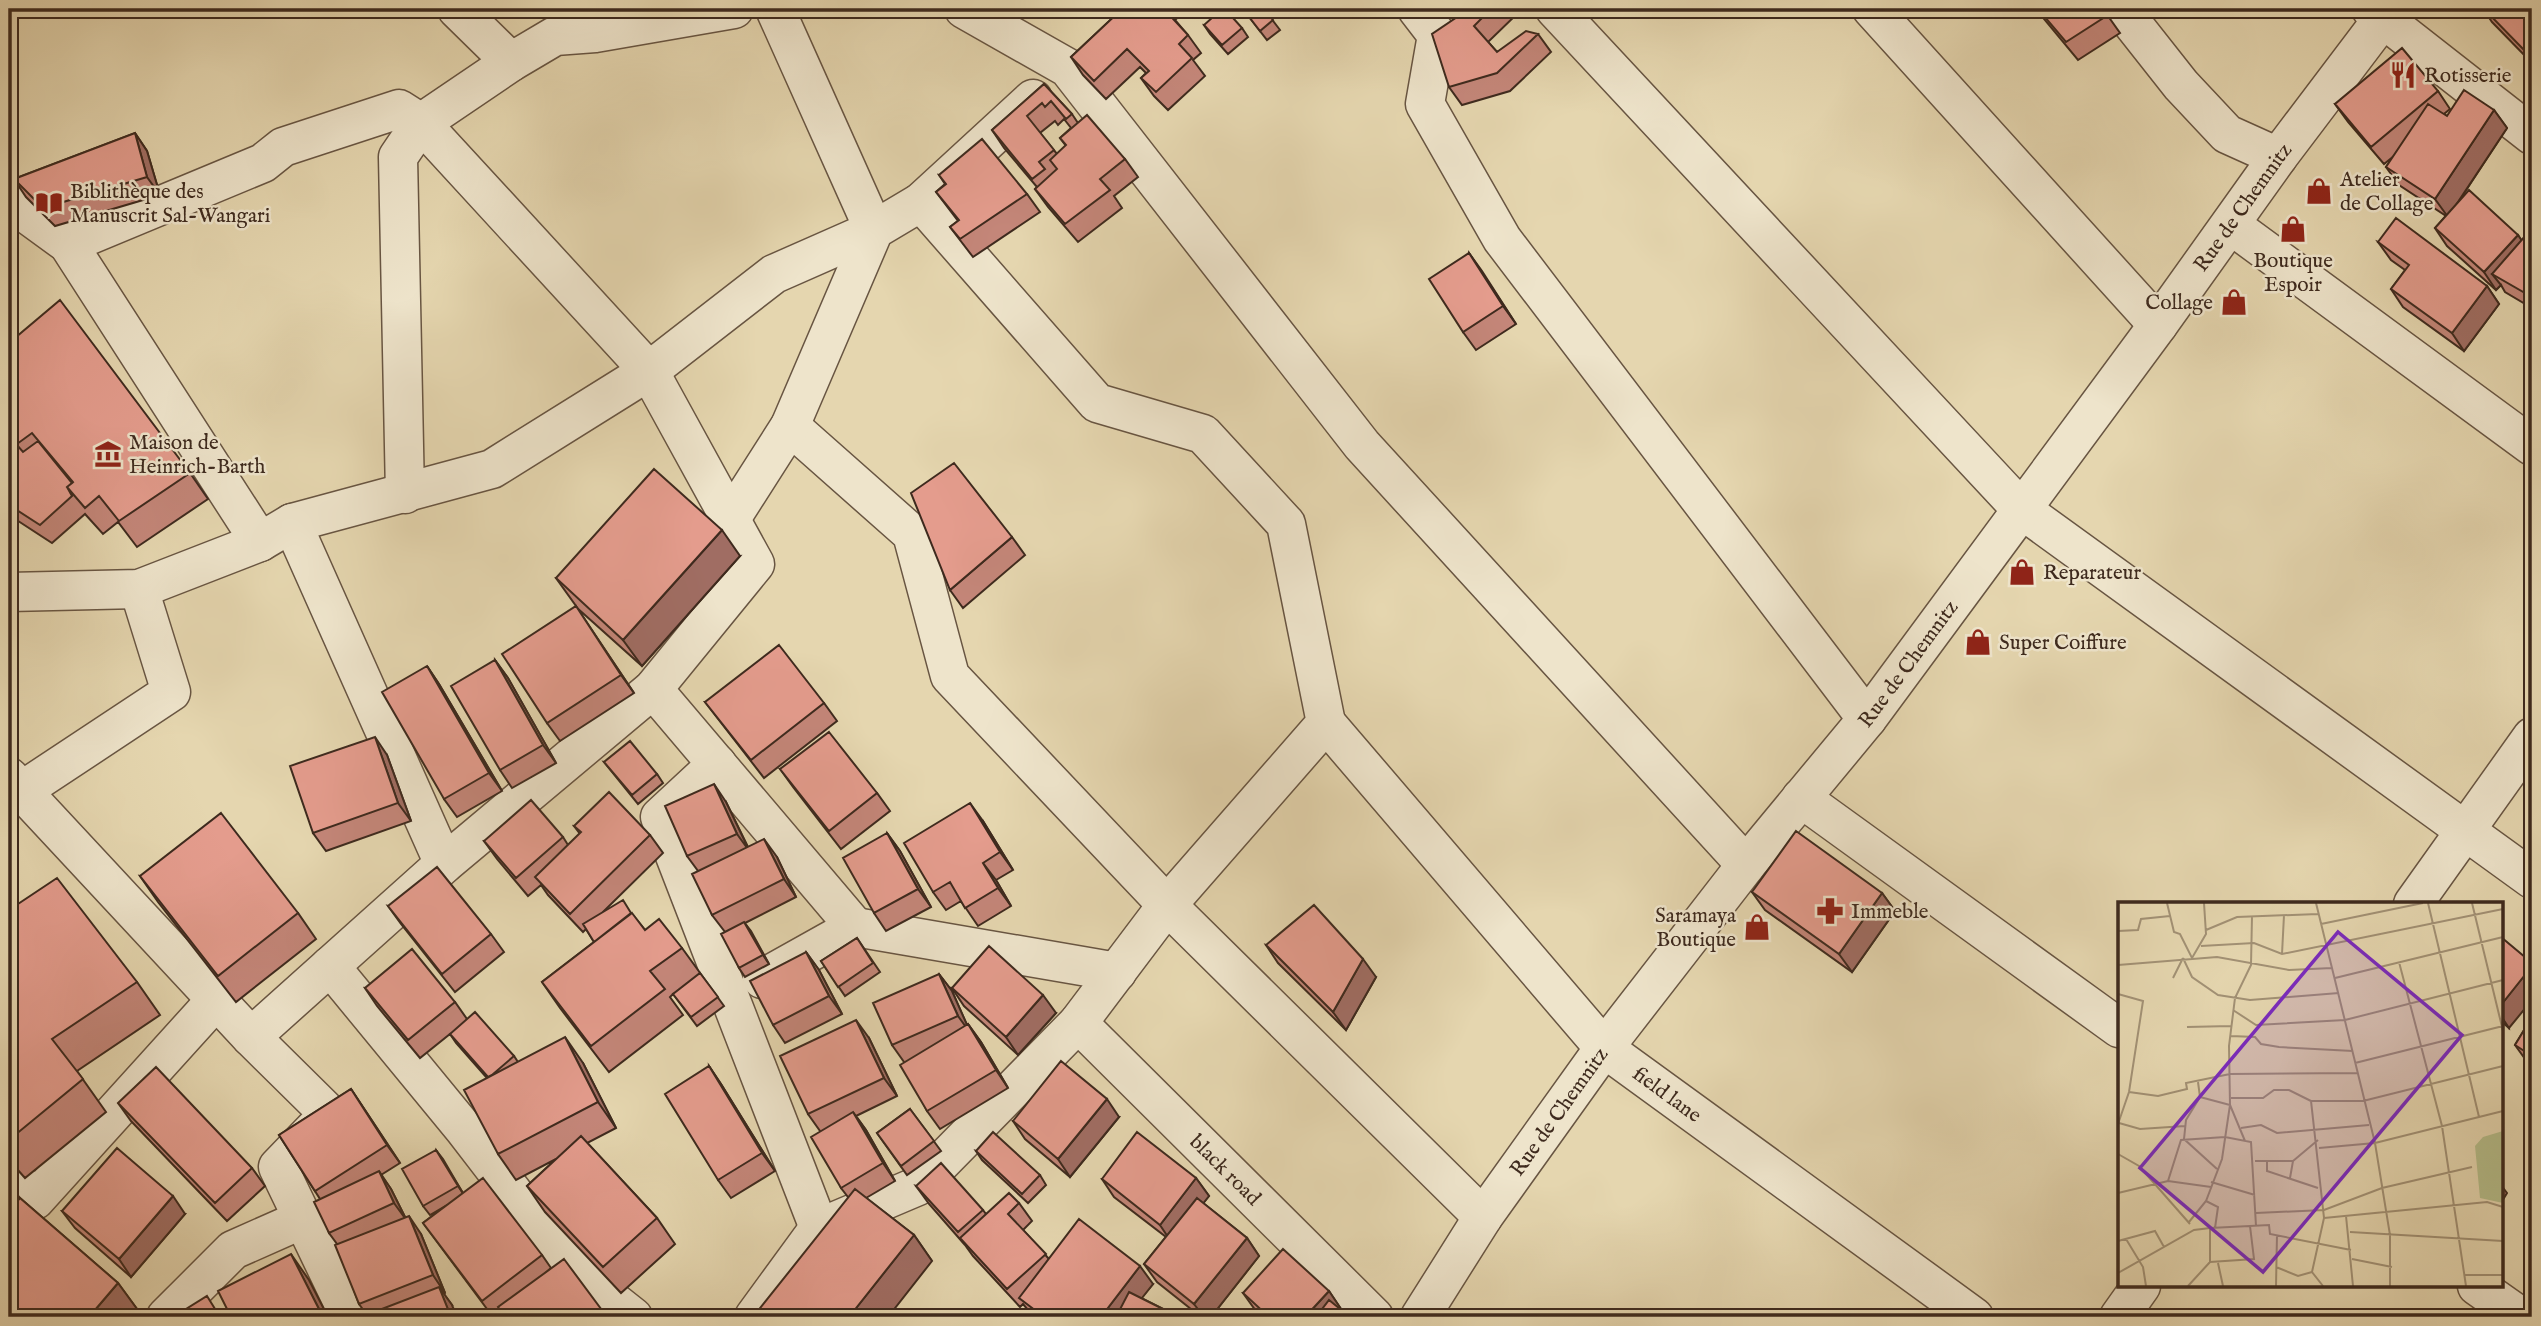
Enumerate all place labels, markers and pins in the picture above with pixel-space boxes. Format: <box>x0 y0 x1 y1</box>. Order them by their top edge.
restaurant icon: Rotisserie <box>2388 60 2418 90</box>
place label: Rotisserie <box>2424 63 2512 90</box>
place label: Atelier de Collage <box>2339 167 2434 218</box>
shop icon: Atelier de Collage <box>2304 176 2334 206</box>
place label: Biblithèque des Manuscrit Sal-Wangari <box>70 179 270 230</box>
library icon: Biblithèque des Manuscrit Sal-Wangari <box>34 188 64 218</box>
shop icon: Boutique Espoir <box>2278 214 2308 244</box>
place label: Boutique Espoir <box>2253 248 2333 299</box>
shop icon: Collage <box>2219 287 2249 317</box>
place label: Collage <box>2145 290 2213 317</box>
place label: Maison de Heinrich-Barth <box>129 430 265 481</box>
museum icon: Maison de Heinrich-Barth <box>93 439 123 469</box>
shop icon: Reparateur <box>2007 557 2037 587</box>
place label: Reparateur <box>2043 560 2141 587</box>
shop icon: Super Coiffure <box>1963 627 1993 657</box>
place label: Super Coiffure <box>1999 630 2127 657</box>
pharmacy icon: Immeble <box>1815 896 1845 926</box>
place label: Immeble <box>1851 899 1929 926</box>
place label: Saramaya Boutique <box>1655 903 1737 954</box>
shop icon: Saramaya Boutique <box>1742 912 1772 942</box>

